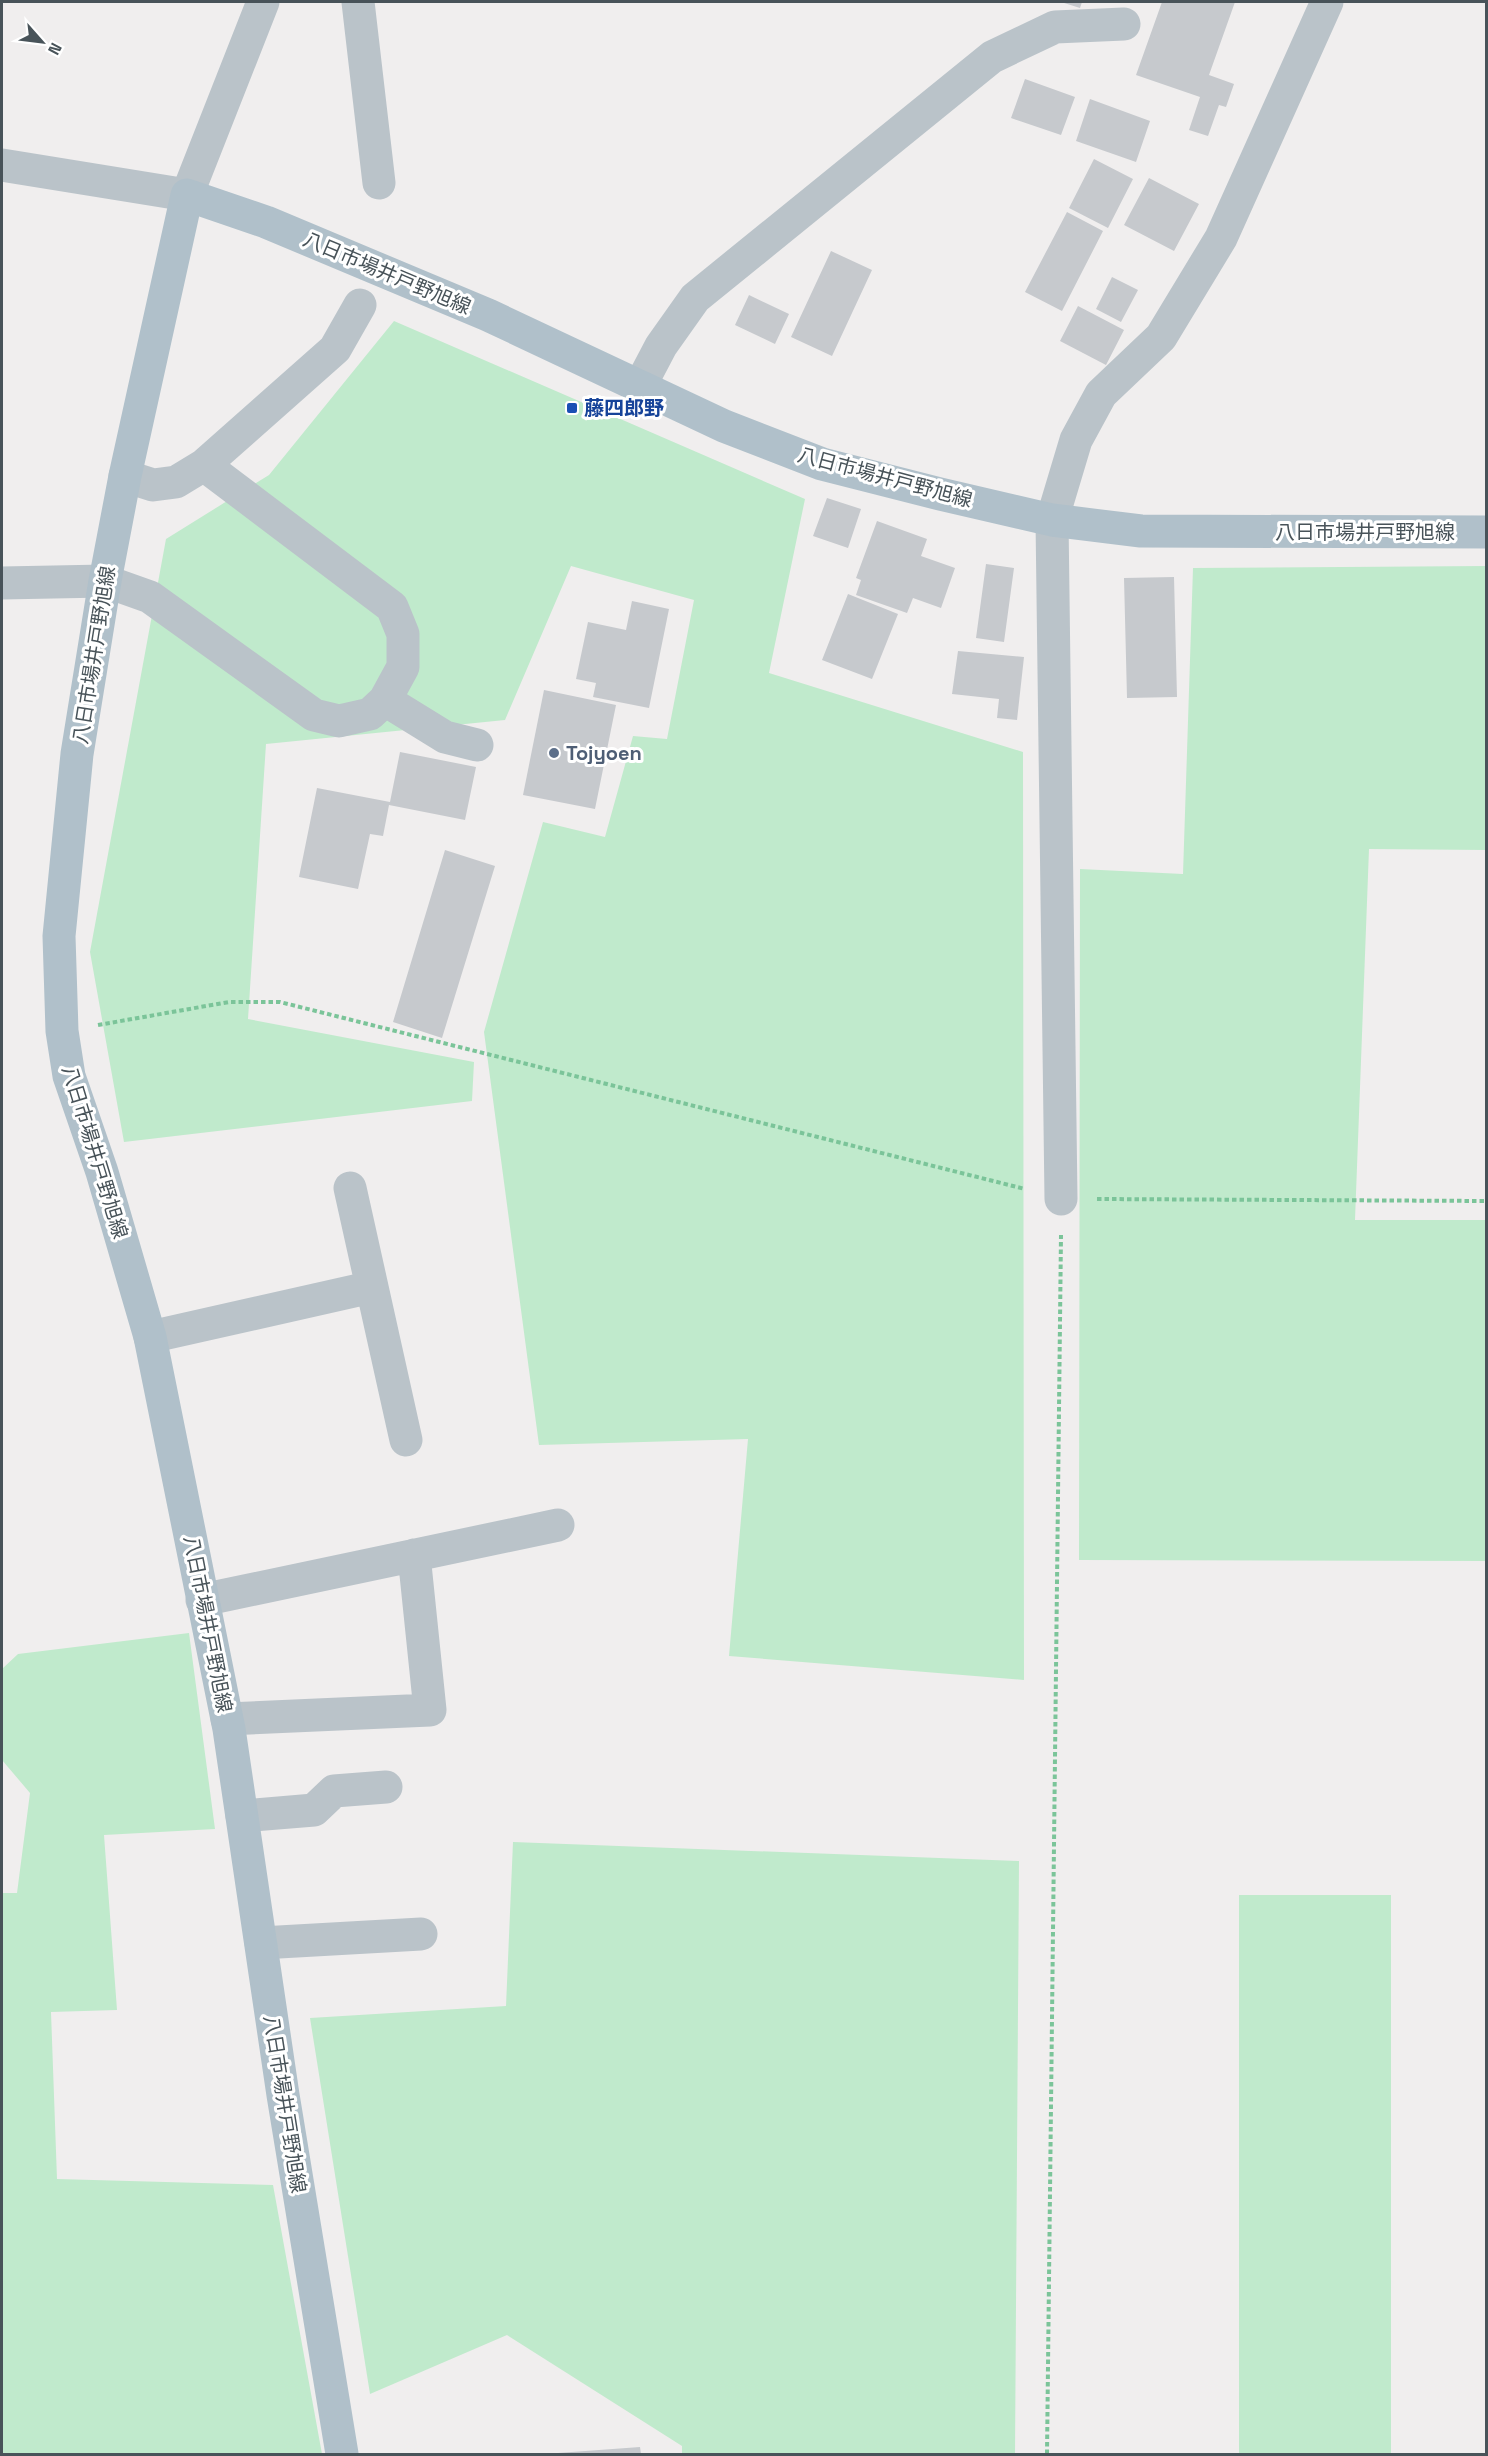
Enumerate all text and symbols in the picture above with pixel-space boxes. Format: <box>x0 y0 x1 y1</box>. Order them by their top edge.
north arrow <box>12 12 72 72</box>
text: N <box>43 39 67 58</box>
street label: 八日市場井戸野旭線 <box>299 226 475 320</box>
place label: 藤四郎野 <box>584 395 664 421</box>
marker: 藤四郎野 <box>565 401 579 415</box>
street label: 八日市場井戸野旭線 <box>795 441 975 513</box>
street label: 八日市場井戸野旭線 <box>1275 519 1455 545</box>
street label: 八日市場井戸野旭線 <box>67 564 121 746</box>
place label: Tojyoen <box>566 740 642 766</box>
marker: Tojyoen <box>547 746 561 760</box>
street label: 八日市場井戸野旭線 <box>56 1062 134 1242</box>
street label: 八日市場井戸野旭線 <box>178 1533 238 1715</box>
street label: 八日市場井戸野旭線 <box>258 2013 312 2195</box>

